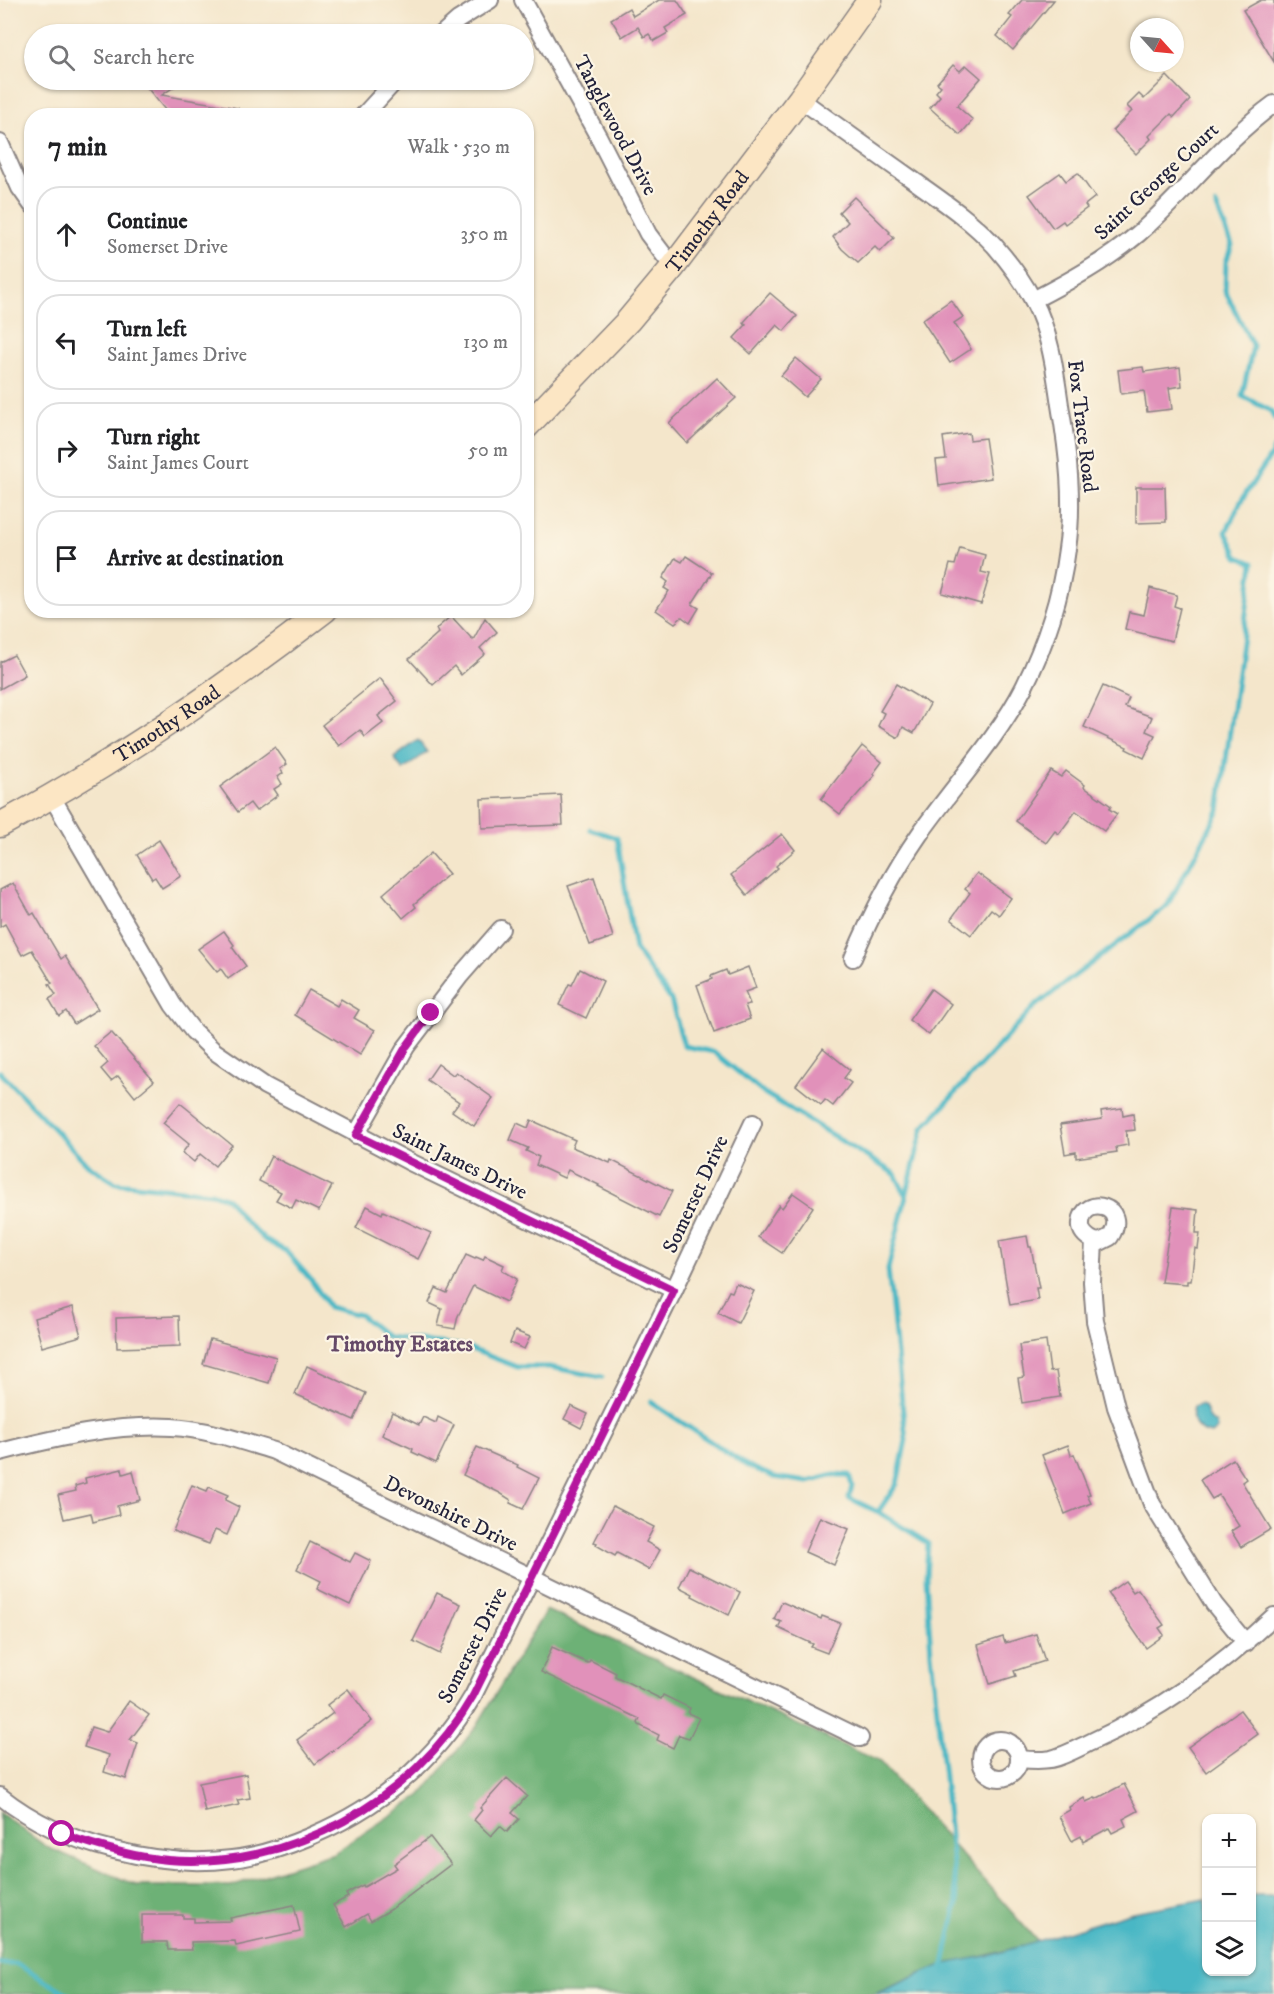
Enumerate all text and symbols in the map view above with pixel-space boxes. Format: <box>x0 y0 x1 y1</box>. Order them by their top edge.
north arrow <box>1130 18 1184 72</box>
search box <box>24 24 534 90</box>
icon: search <box>45 41 78 74</box>
text: Search here <box>93 44 195 71</box>
street label: Tanglewood Drive <box>567 51 663 200</box>
street label: Saint George Court <box>1089 117 1225 246</box>
text: 7 min <box>48 131 107 164</box>
text: Walk · 530 m <box>408 135 510 160</box>
street label: Timothy Road <box>661 165 756 279</box>
text: Continue <box>107 208 188 235</box>
icon: ahead <box>50 218 83 251</box>
text: 350 m <box>461 222 508 247</box>
text: Somerset Drive <box>107 235 228 260</box>
text: Turn left <box>107 316 187 343</box>
icon: left <box>50 326 83 359</box>
text: 130 m <box>463 330 508 355</box>
text: Saint James Drive <box>107 343 247 368</box>
street label: Fox Trace Road <box>1061 358 1103 494</box>
text: Turn right <box>107 424 200 451</box>
icon: right <box>50 434 83 467</box>
text: 50 m <box>468 438 508 463</box>
text: Saint James Court <box>107 451 249 476</box>
icon: arrive <box>50 542 83 575</box>
text: Arrive at destination <box>107 545 284 572</box>
street label: Timothy Road <box>109 680 226 769</box>
route end <box>417 999 443 1025</box>
street label: Saint James Drive <box>388 1118 532 1206</box>
street label: Somerset Drive <box>657 1131 735 1258</box>
district label: Timothy Estates <box>326 1331 474 1358</box>
street label: Devonshire Drive <box>379 1470 522 1558</box>
street label: Somerset Drive <box>432 1583 513 1708</box>
map controls <box>1202 1814 1256 1976</box>
button: + <box>1202 1814 1256 1868</box>
route start <box>48 1820 74 1846</box>
button: − <box>1202 1868 1256 1922</box>
button: layers <box>1202 1922 1256 1976</box>

